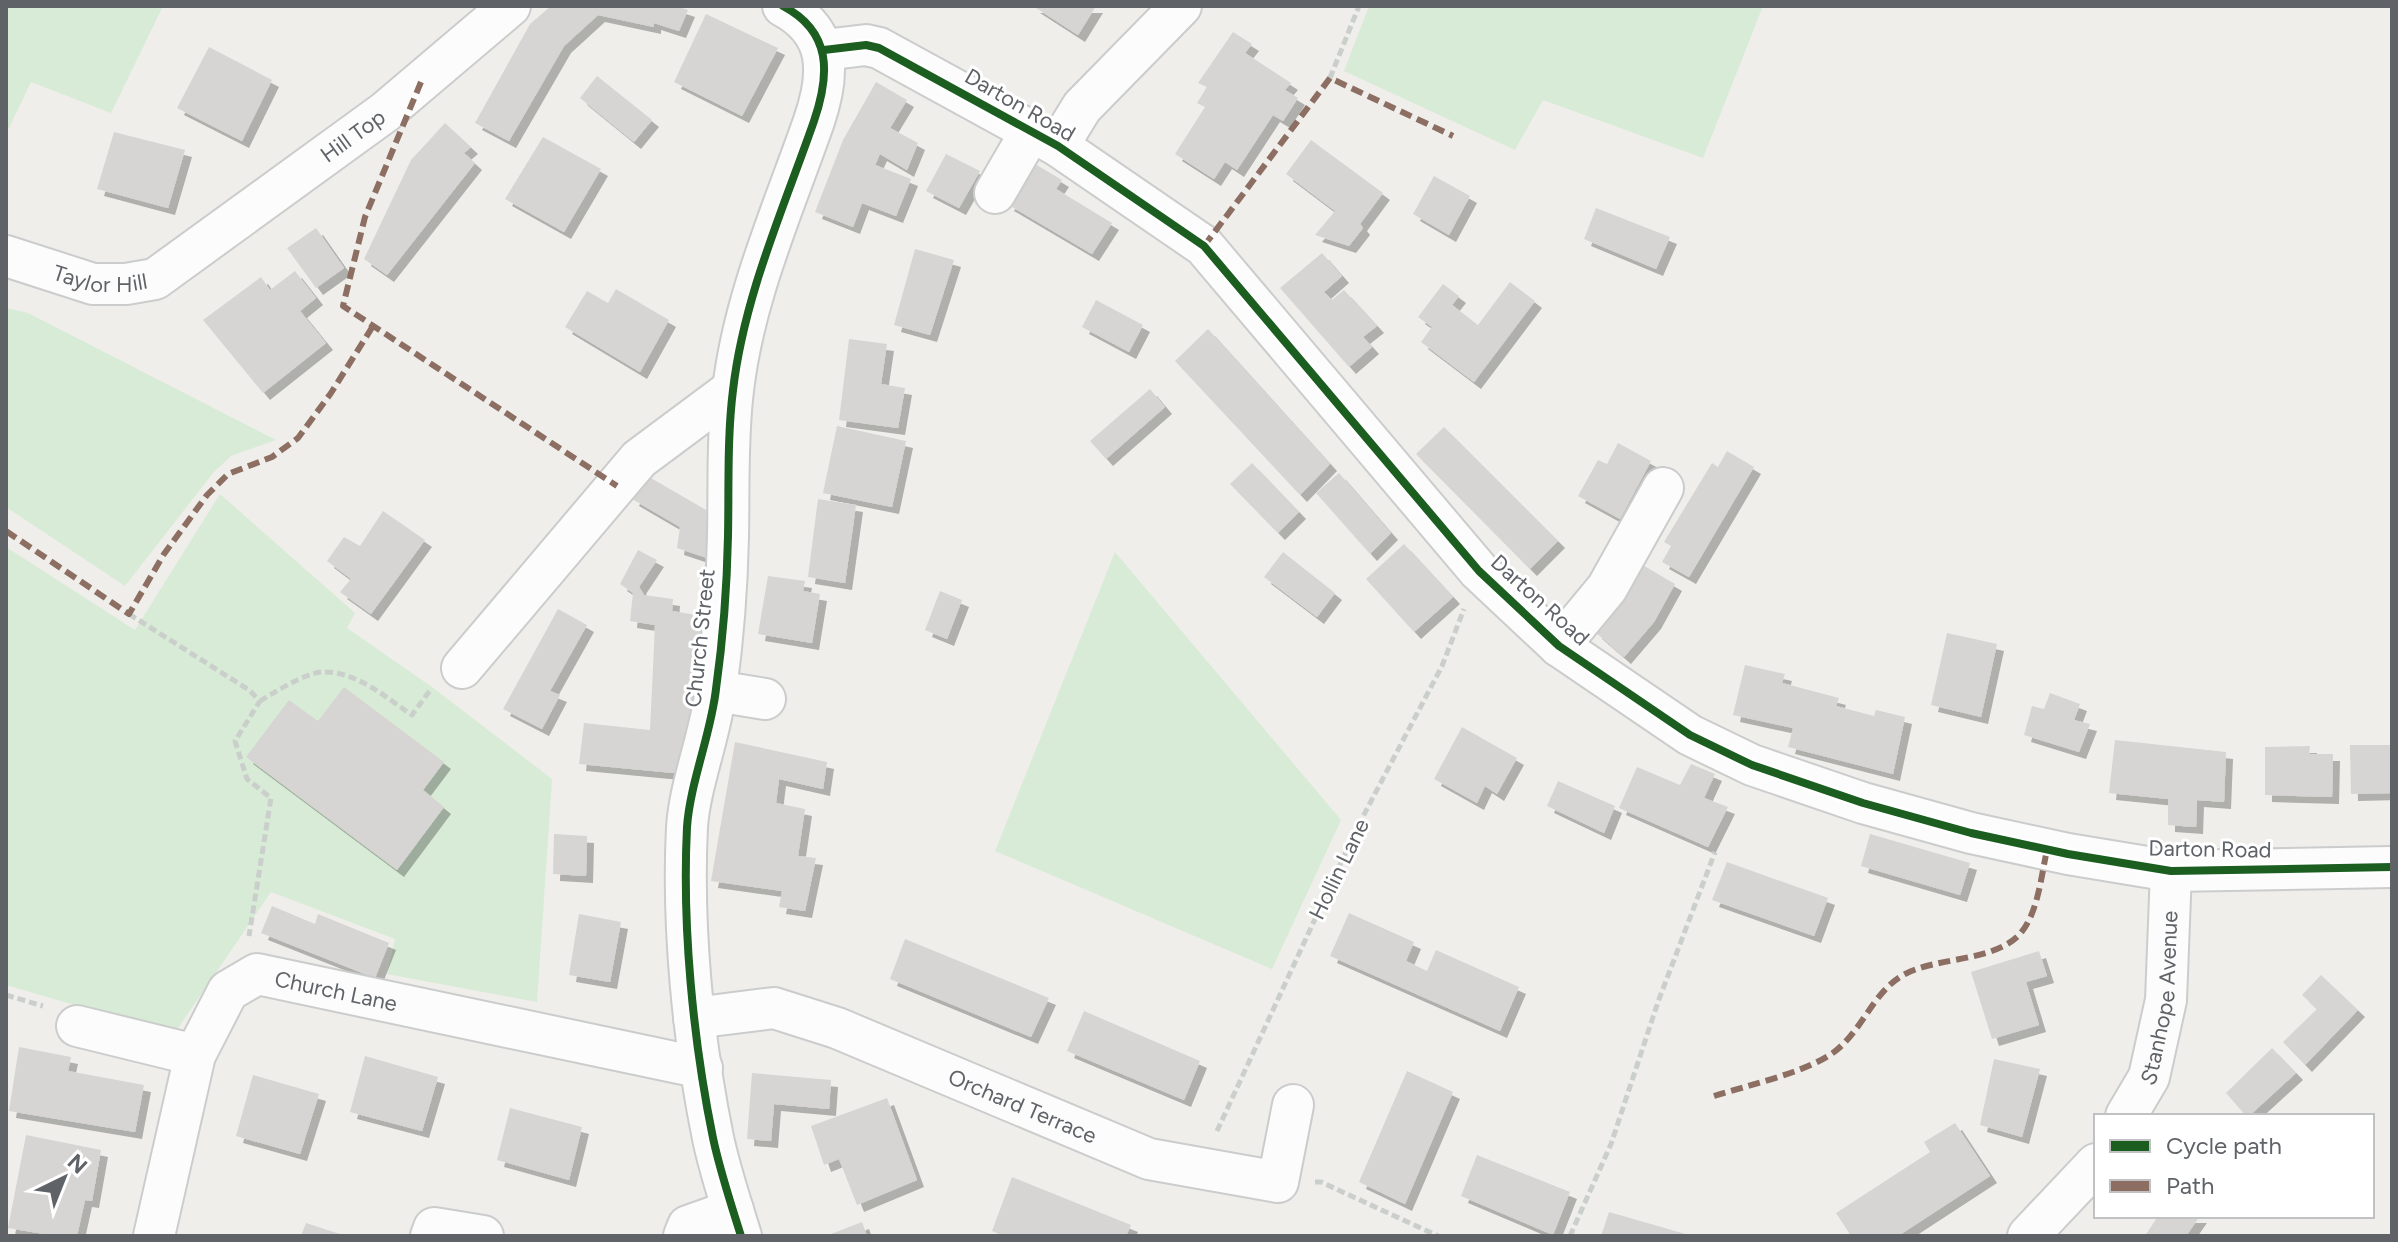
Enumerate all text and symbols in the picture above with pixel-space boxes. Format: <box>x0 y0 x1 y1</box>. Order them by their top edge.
street label: Darton Road <box>960 63 1080 147</box>
street label: Hill Top <box>315 103 390 168</box>
street label: Taylor Hill <box>50 259 149 298</box>
street label: Darton Road <box>1485 549 1595 651</box>
street label: Church Street <box>679 567 721 709</box>
street label: Hollin Lane <box>1303 814 1375 924</box>
street label: Darton Road <box>2148 834 2272 864</box>
street label: Stanhope Avenue <box>2134 910 2183 1090</box>
street label: Church Lane <box>272 965 400 1017</box>
street label: Orchard Terrace <box>944 1063 1101 1149</box>
legend <box>2094 1114 2374 1218</box>
text: Cycle path <box>2166 1131 2282 1160</box>
north arrow <box>24 1138 104 1218</box>
text: N <box>62 1148 93 1179</box>
text: Path <box>2166 1171 2214 1200</box>

